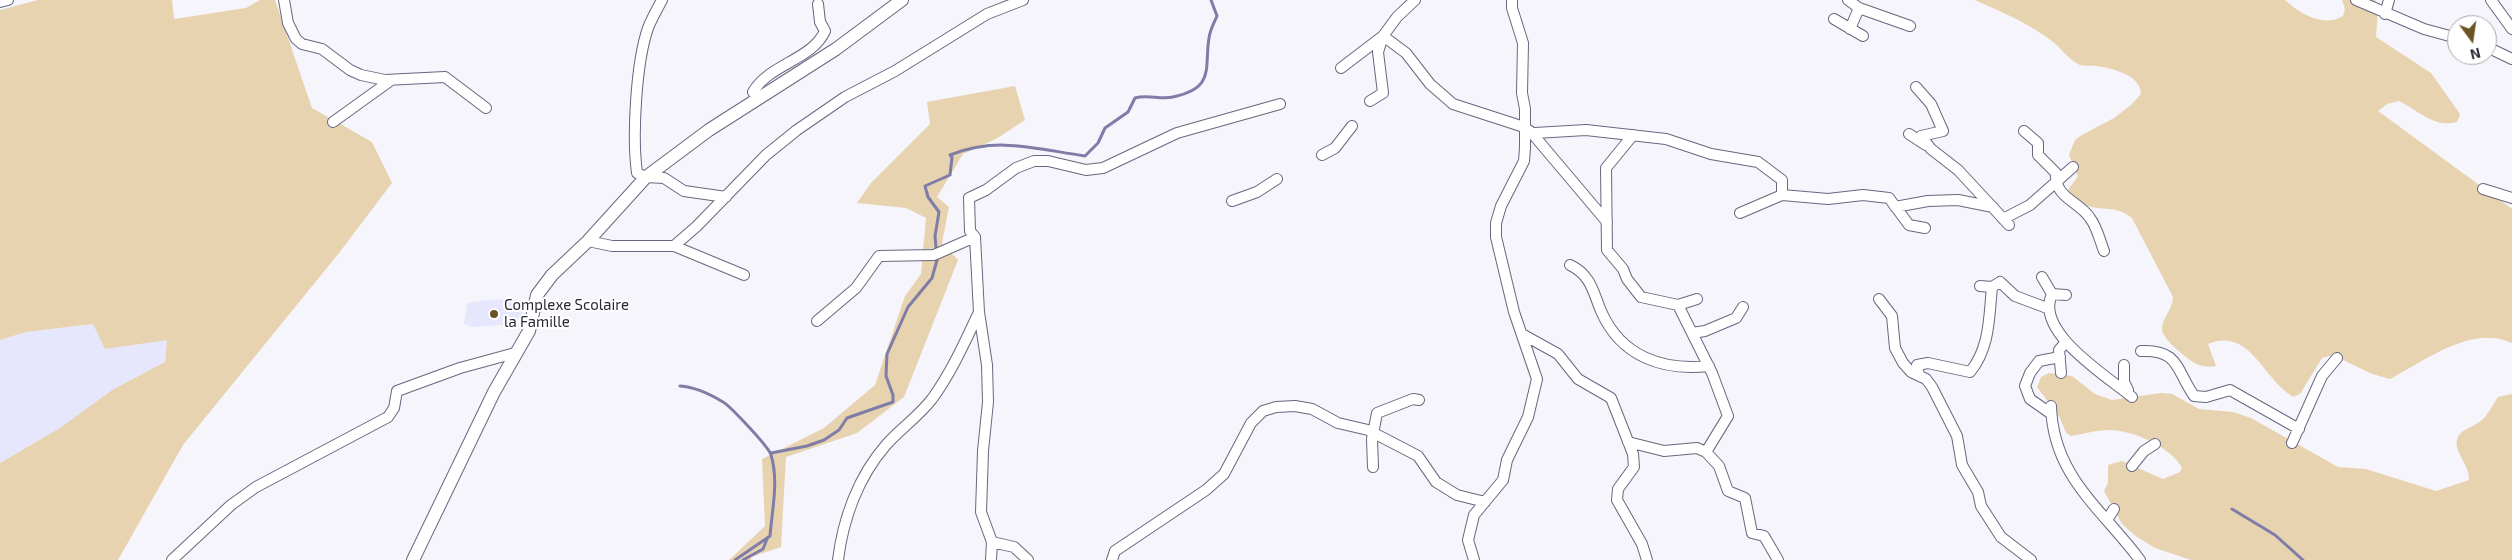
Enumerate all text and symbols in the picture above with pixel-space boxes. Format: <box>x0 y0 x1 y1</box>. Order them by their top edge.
north arrow <box>2447 15 2497 65</box>
text: N <box>2469 45 2482 64</box>
place label: Complexe Scolaire la Famille <box>504 296 629 331</box>
marker: Complexe Scolaire la Famille <box>488 308 500 320</box>

